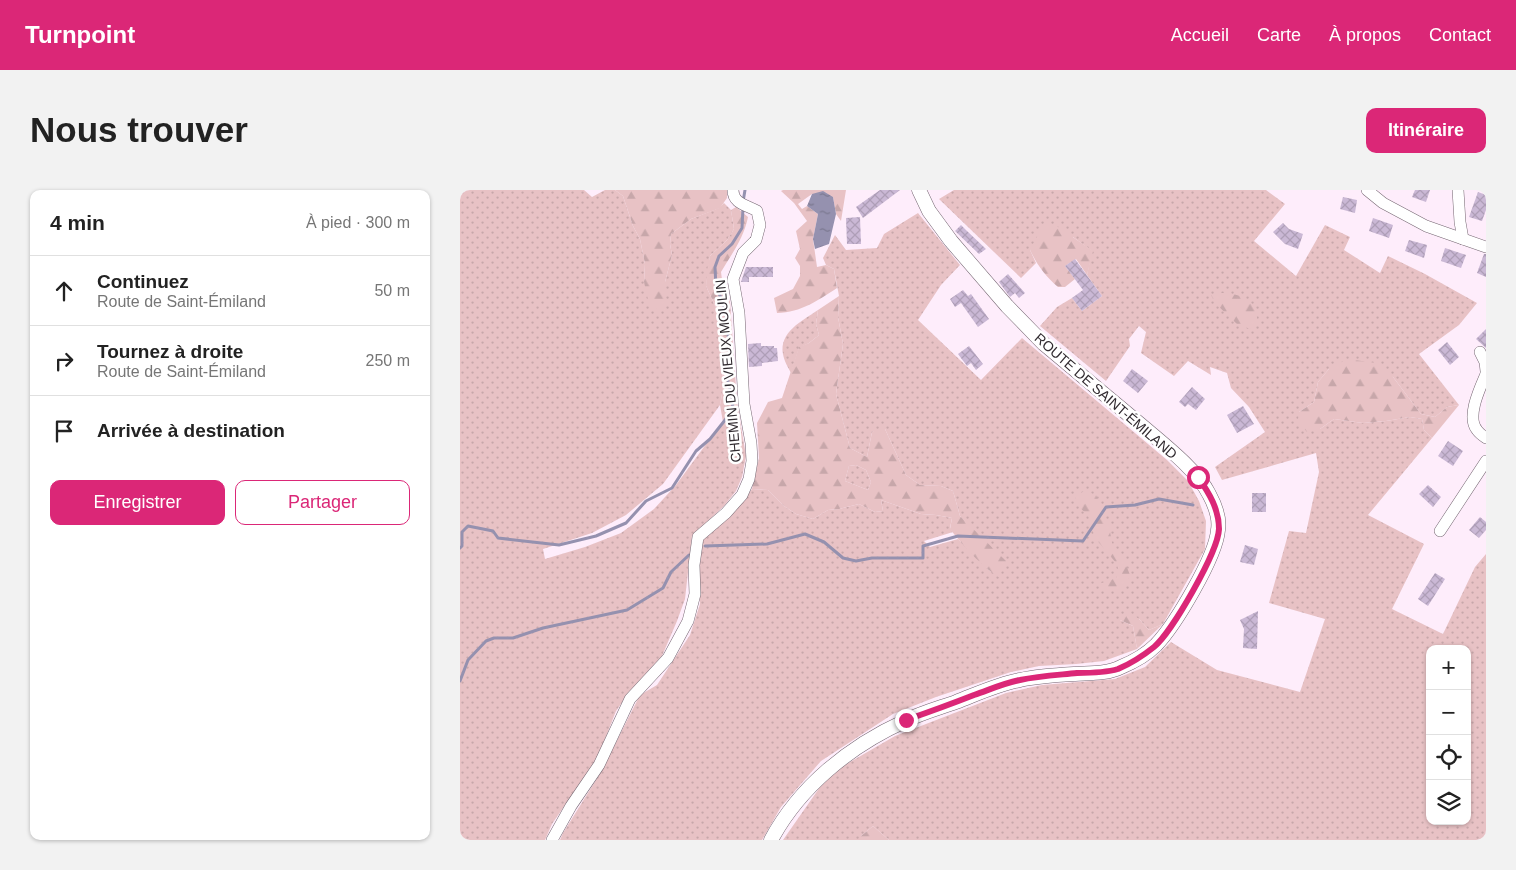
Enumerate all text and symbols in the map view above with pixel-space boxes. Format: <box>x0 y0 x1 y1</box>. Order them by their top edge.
text: Turnpoint <box>25 21 135 48</box>
text: Accueil <box>1171 25 1229 45</box>
text: Carte <box>1257 25 1301 45</box>
text: À propos <box>1329 25 1401 45</box>
text: Contact <box>1429 25 1491 45</box>
button: Itinéraire <box>1366 108 1486 153</box>
text: Nous trouver <box>30 110 248 149</box>
text: 4 min <box>50 211 105 234</box>
text: À pied · 300 m <box>306 214 410 231</box>
text: Continuez <box>97 271 189 292</box>
icon: ahead <box>50 277 78 305</box>
street label: CHEMIN DU VIEUX MOULIN <box>712 279 744 463</box>
text: 50 m <box>374 282 410 299</box>
text: Route de Saint-Émiland <box>97 293 266 310</box>
street label: ROUTE DE SAINT-ÉMILAND <box>1031 330 1181 462</box>
text: Tournez à droite <box>97 341 243 362</box>
icon: right <box>50 347 78 375</box>
text: 250 m <box>366 352 410 369</box>
text: Route de Saint-Émiland <box>97 363 266 380</box>
icon: arrive <box>50 417 78 445</box>
text: Arrivée à destination <box>97 420 285 441</box>
route start <box>1187 466 1210 489</box>
button: Enregistrer <box>50 480 225 525</box>
button: Partager <box>235 480 410 525</box>
map controls <box>1426 645 1471 825</box>
button: + <box>1426 645 1471 690</box>
button: − <box>1426 690 1471 735</box>
route end <box>895 709 918 732</box>
button: locate <box>1426 735 1471 780</box>
button: layers <box>1426 780 1471 825</box>

